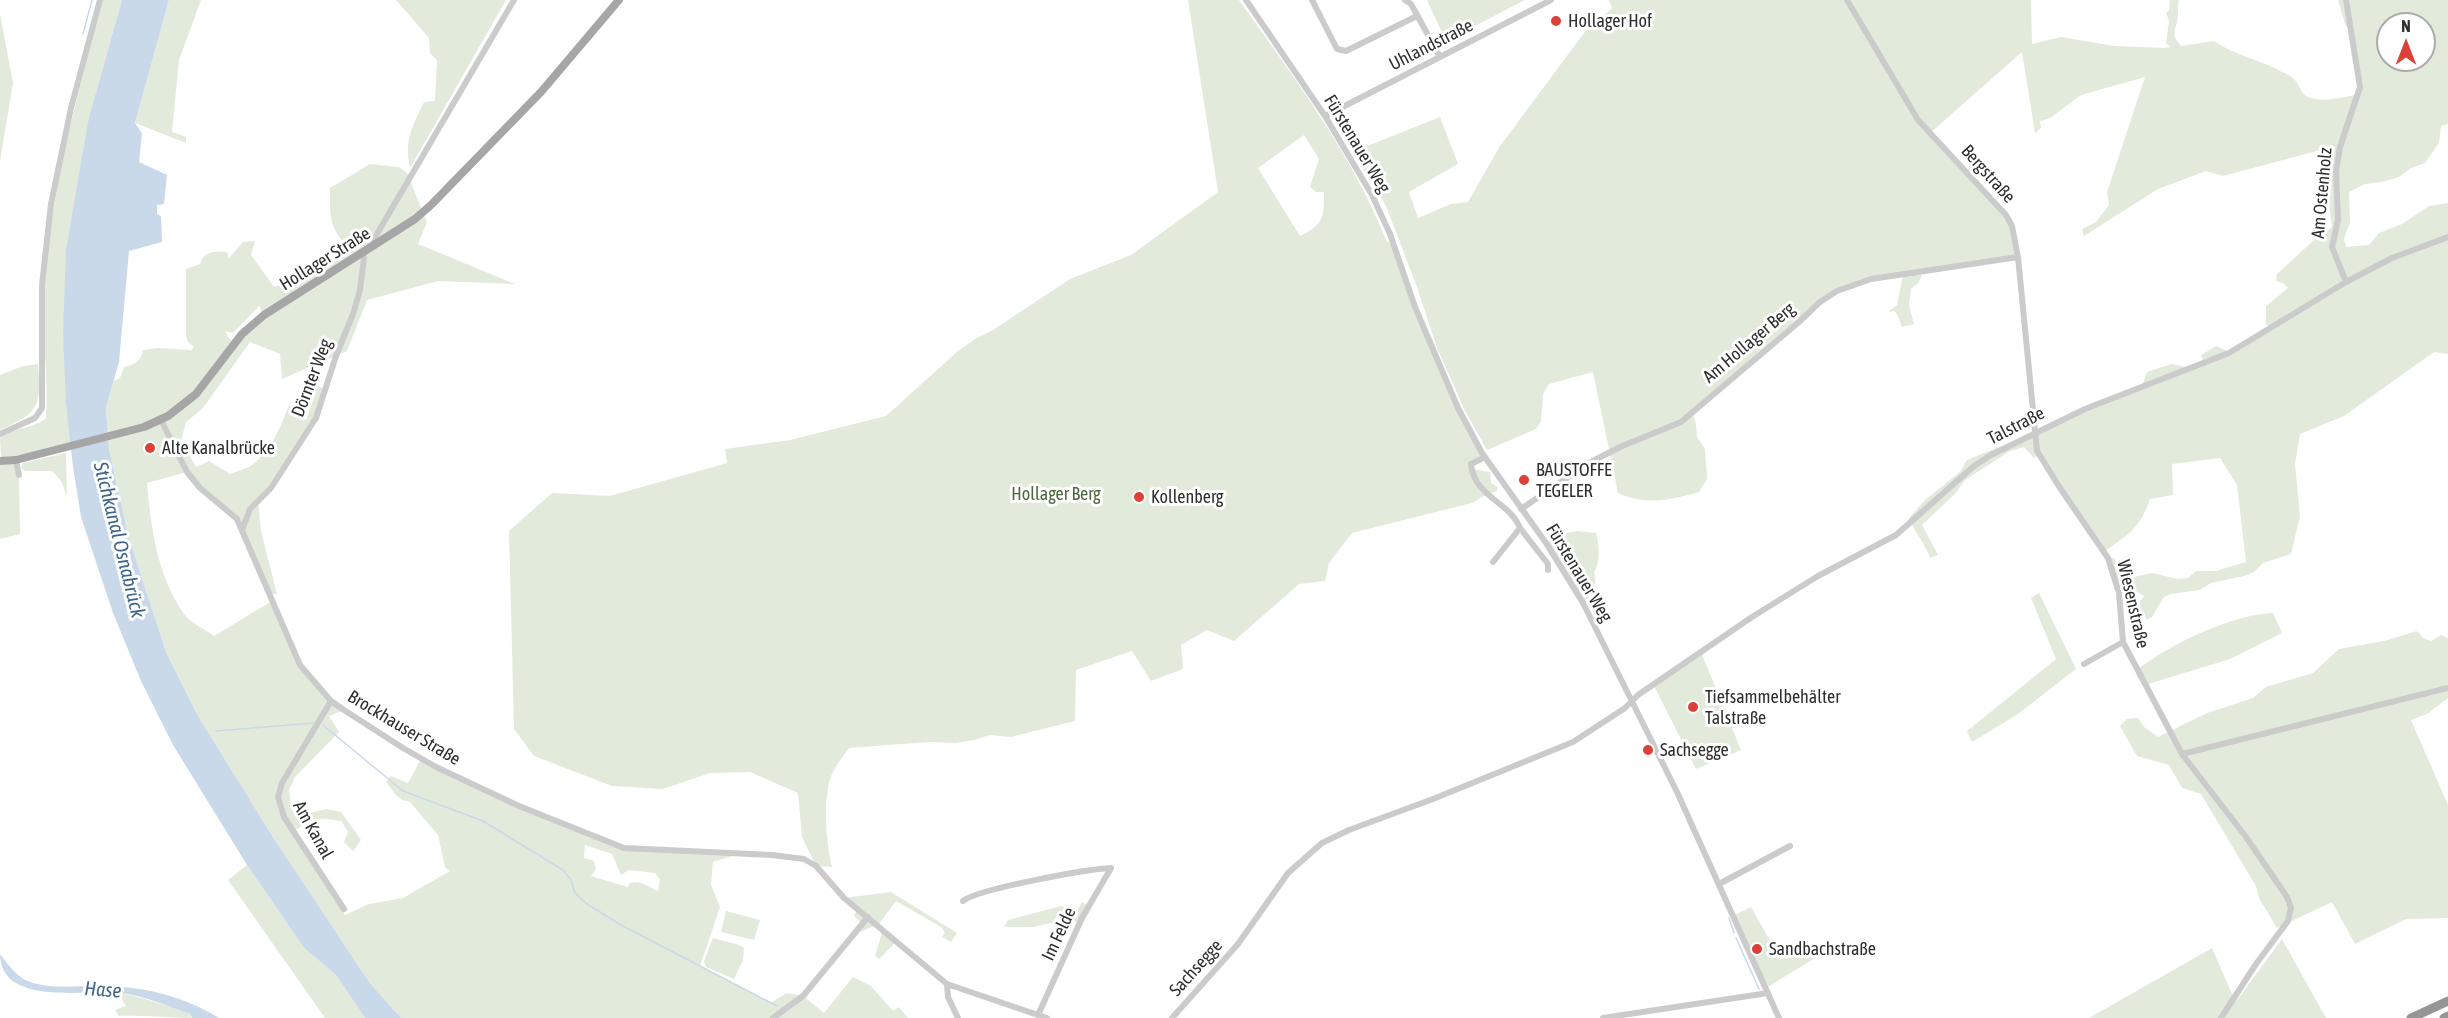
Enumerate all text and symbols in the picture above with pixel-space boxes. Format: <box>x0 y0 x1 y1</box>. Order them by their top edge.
place label: Hollager Hof <box>1568 10 1652 32</box>
north arrow <box>2376 12 2436 72</box>
marker: Hollager Hof <box>1549 14 1563 28</box>
street label: Uhlandstraße <box>1385 15 1477 75</box>
text: N <box>2401 17 2411 35</box>
street label: Fürstenauer Weg <box>1319 91 1395 197</box>
street label: Bergstraße <box>1956 141 2020 207</box>
street label: Am Ostenholz <box>2307 147 2337 239</box>
street label: Hollager Straße <box>276 223 374 295</box>
street label: Am Hollager Berg <box>1699 298 1799 388</box>
street label: Dörnter Weg <box>287 336 337 420</box>
street label: Talstraße <box>1984 402 2048 450</box>
place label: Alte Kanalbrücke <box>162 437 275 459</box>
marker: Alte Kanalbrücke <box>143 441 157 455</box>
place label: BAUSTOFFE TEGELER <box>1536 459 1612 502</box>
water label: Stichkanal Osnabrück <box>88 460 150 620</box>
marker: BAUSTOFFE TEGELER <box>1517 473 1531 487</box>
park label: Hollager Berg <box>1011 483 1101 505</box>
place label: Kollenberg <box>1151 486 1223 508</box>
marker: Kollenberg <box>1132 490 1146 504</box>
street label: Fürstenauer Weg <box>1541 520 1617 626</box>
street label: Wiesenstraße <box>2112 558 2154 650</box>
street label: Brockhauser Straße <box>344 686 464 770</box>
place label: Tiefsammelbehälter Talstraße <box>1705 686 1840 728</box>
marker: Tiefsammelbehälter Talstraße <box>1686 700 1700 714</box>
place label: Sachsegge <box>1660 739 1729 761</box>
marker: Sachsegge <box>1641 743 1655 757</box>
street label: Am Kanal <box>288 797 338 863</box>
street label: Im Felde <box>1037 904 1081 964</box>
street label: Sachsegge <box>1165 935 1227 1001</box>
place label: Sandbachstraße <box>1769 938 1876 960</box>
marker: Sandbachstraße <box>1750 942 1764 956</box>
water label: Hase <box>84 977 122 1003</box>

